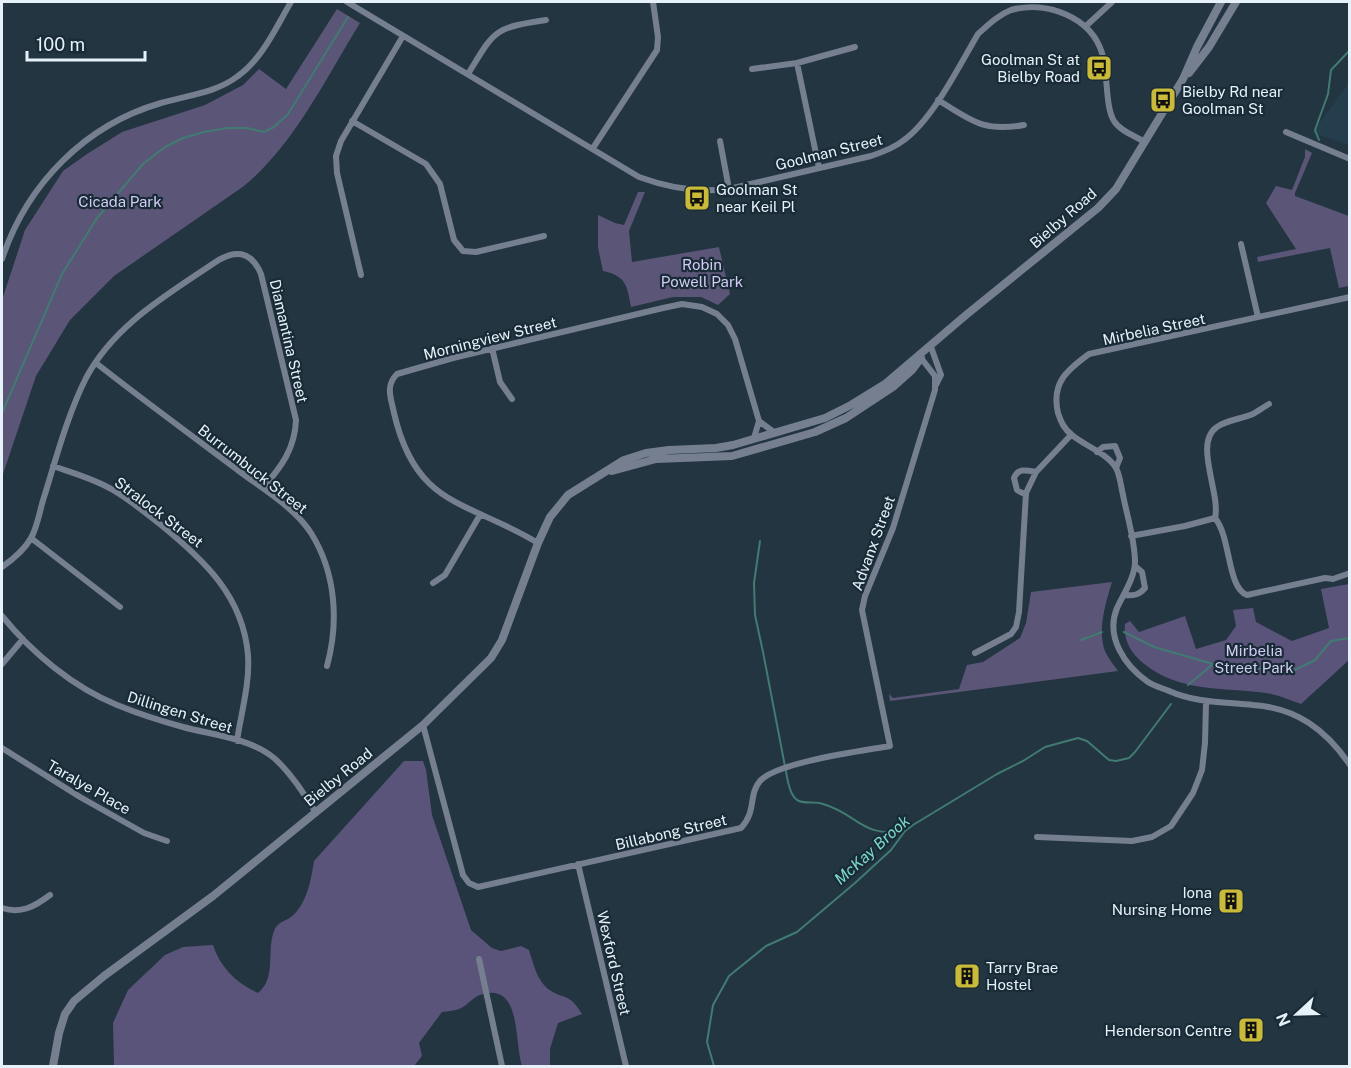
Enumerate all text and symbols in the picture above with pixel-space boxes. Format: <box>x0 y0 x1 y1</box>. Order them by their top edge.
scale bar <box>27 24 146 62</box>
text: 100 m <box>36 34 85 55</box>
place label: Goolman St at Bielby Road <box>981 51 1080 85</box>
bus stop icon: Goolman St at Bielby Road <box>1084 53 1114 83</box>
place label: Bielby Rd near Goolman St <box>1182 83 1283 117</box>
bus stop icon: Bielby Rd near Goolman St <box>1148 85 1178 115</box>
street label: Goolman Street <box>774 130 884 174</box>
place label: Goolman St near Keil Pl <box>716 181 798 215</box>
bus stop icon: Goolman St near Keil Pl <box>682 183 712 213</box>
street label: Bielby Road <box>1026 184 1100 252</box>
park label: Cicada Park <box>78 193 162 210</box>
park label: Robin Powell Park <box>661 256 743 290</box>
street label: Diamantina Street <box>267 278 311 404</box>
street label: Mirbelia Street <box>1101 310 1207 348</box>
street label: Morningview Street <box>422 313 559 363</box>
street label: Burrumbuck Street <box>195 421 311 517</box>
street label: Stralock Street <box>112 473 207 551</box>
street label: Advanx Street <box>848 493 898 593</box>
park label: Mirbelia Street Park <box>1214 642 1294 676</box>
street label: Dillingen Street <box>125 688 235 736</box>
street label: Bielby Road <box>301 744 375 810</box>
street label: Taralye Place <box>44 756 134 818</box>
street label: Billabong Street <box>614 811 729 853</box>
water label: McKay Brook <box>830 811 914 889</box>
place label: Iona Nursing Home <box>1112 884 1212 918</box>
building icon: Iona Nursing Home <box>1216 886 1246 916</box>
street label: Wexford Street <box>594 909 634 1017</box>
place label: Tarry Brae Hostel <box>986 959 1058 993</box>
building icon: Tarry Brae Hostel <box>952 961 982 991</box>
north arrow <box>1267 984 1327 1044</box>
text: N <box>1272 1010 1295 1029</box>
building icon: Henderson Centre <box>1236 1015 1266 1045</box>
place label: Henderson Centre <box>1105 1022 1232 1039</box>

